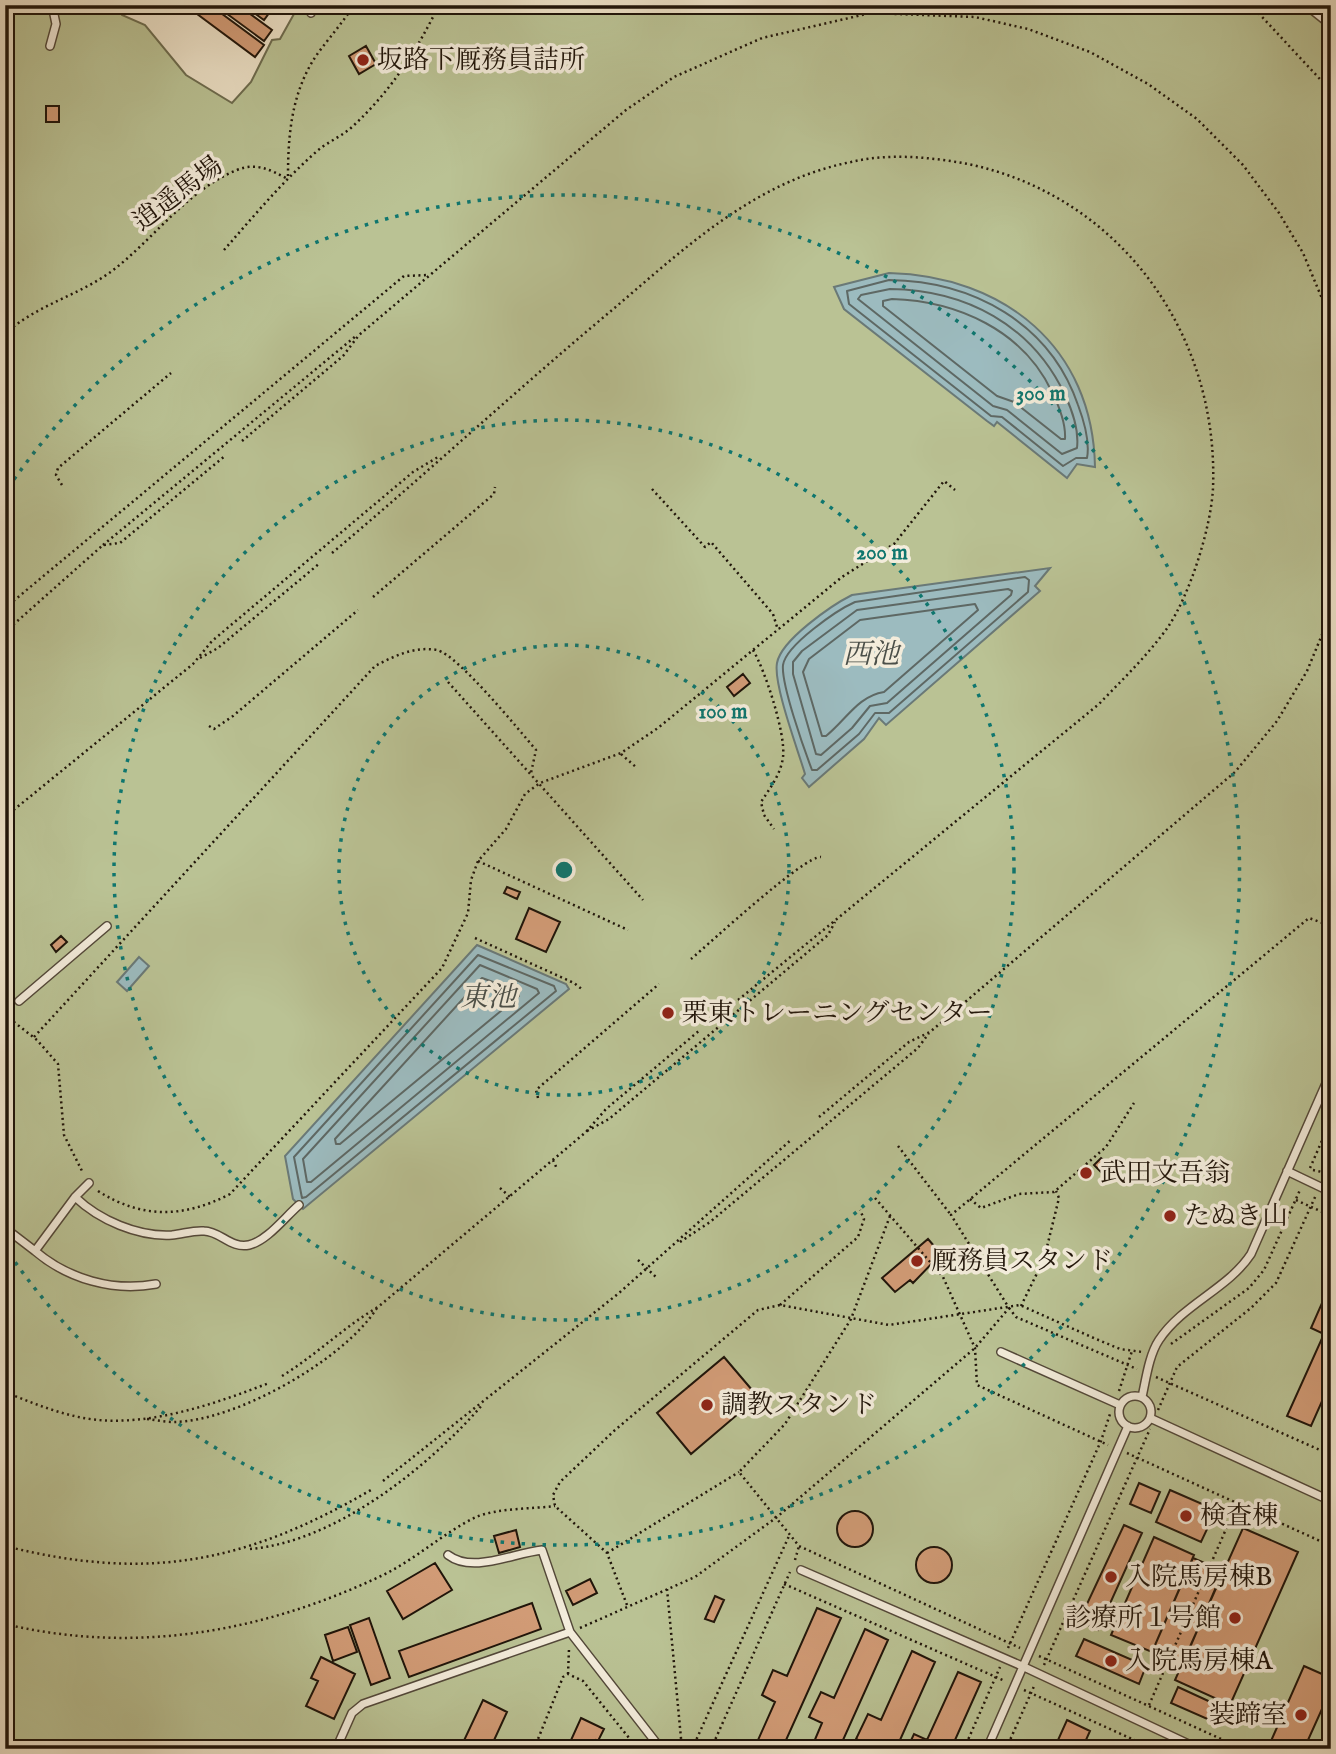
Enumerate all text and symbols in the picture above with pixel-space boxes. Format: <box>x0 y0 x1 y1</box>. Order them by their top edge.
place label: 坂路下厩務員詰所 <box>377 44 585 77</box>
marker: 坂路下厩務員詰所 <box>355 52 371 68</box>
street label: 逍遥馬場 <box>127 150 229 238</box>
text: 300 m <box>1016 381 1066 408</box>
text: 200 m <box>856 540 908 567</box>
water label: 西池 <box>843 638 902 673</box>
text: 100 m <box>698 699 748 726</box>
centre of rings <box>552 858 576 882</box>
water label: 東池 <box>460 981 519 1016</box>
place label: 栗東トレーニングセンター <box>682 997 992 1030</box>
marker: 栗東トレーニングセンター <box>660 1005 676 1021</box>
place label: 武田文吾翁 <box>1100 1157 1230 1190</box>
marker: 武田文吾翁 <box>1078 1165 1094 1181</box>
place label: たぬき山 <box>1184 1200 1288 1233</box>
marker: たぬき山 <box>1162 1208 1178 1224</box>
place label: 厩務員スタンド <box>931 1245 1113 1278</box>
marker: 厩務員スタンド <box>909 1253 925 1269</box>
place label: 調教スタンド <box>721 1389 877 1422</box>
marker: 調教スタンド <box>699 1397 715 1413</box>
place label: 検査棟 <box>1200 1500 1278 1533</box>
marker: 検査棟 <box>1178 1508 1194 1524</box>
place label: 入院馬房棟B <box>1125 1561 1272 1594</box>
marker: 入院馬房棟B <box>1103 1569 1119 1585</box>
place label: 診療所１号館 <box>1065 1602 1221 1635</box>
marker: 診療所１号館 <box>1227 1610 1243 1626</box>
place label: 入院馬房棟A <box>1125 1645 1274 1678</box>
marker: 入院馬房棟A <box>1103 1653 1119 1669</box>
place label: 装蹄室 <box>1209 1699 1287 1732</box>
marker: 装蹄室 <box>1293 1707 1309 1723</box>

